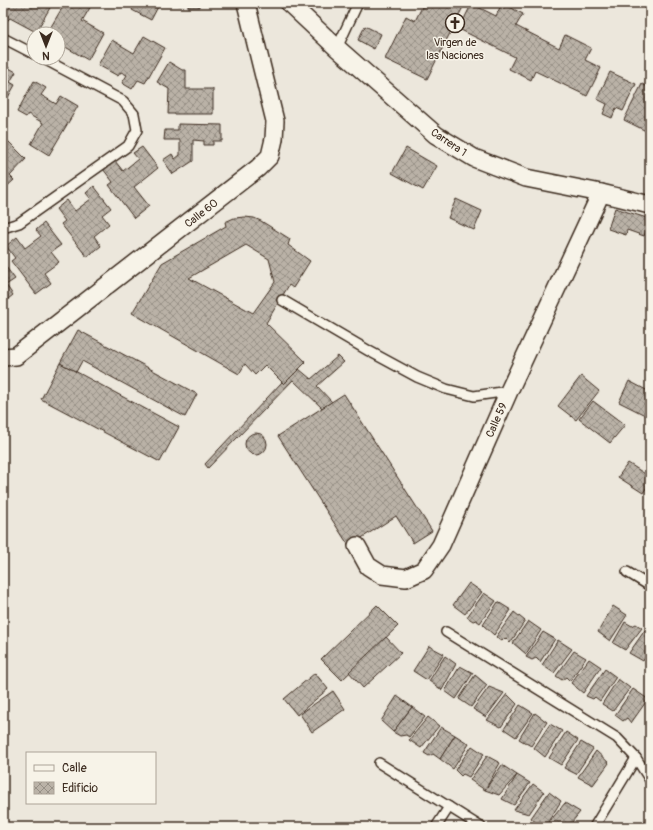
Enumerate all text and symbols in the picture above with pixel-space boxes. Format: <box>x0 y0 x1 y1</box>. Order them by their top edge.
church icon: Virgen de las Naciones <box>444 12 466 34</box>
north arrow <box>26 26 66 66</box>
place label: Virgen de las Naciones <box>426 36 484 62</box>
text: N <box>42 49 50 62</box>
street label: Carrera 1 <box>428 126 469 159</box>
street label: Calle 60 <box>182 196 221 230</box>
street label: Calle 59 <box>483 401 510 440</box>
legend <box>26 752 156 804</box>
text: Calle <box>62 761 87 776</box>
text: Edificio <box>62 781 98 796</box>

